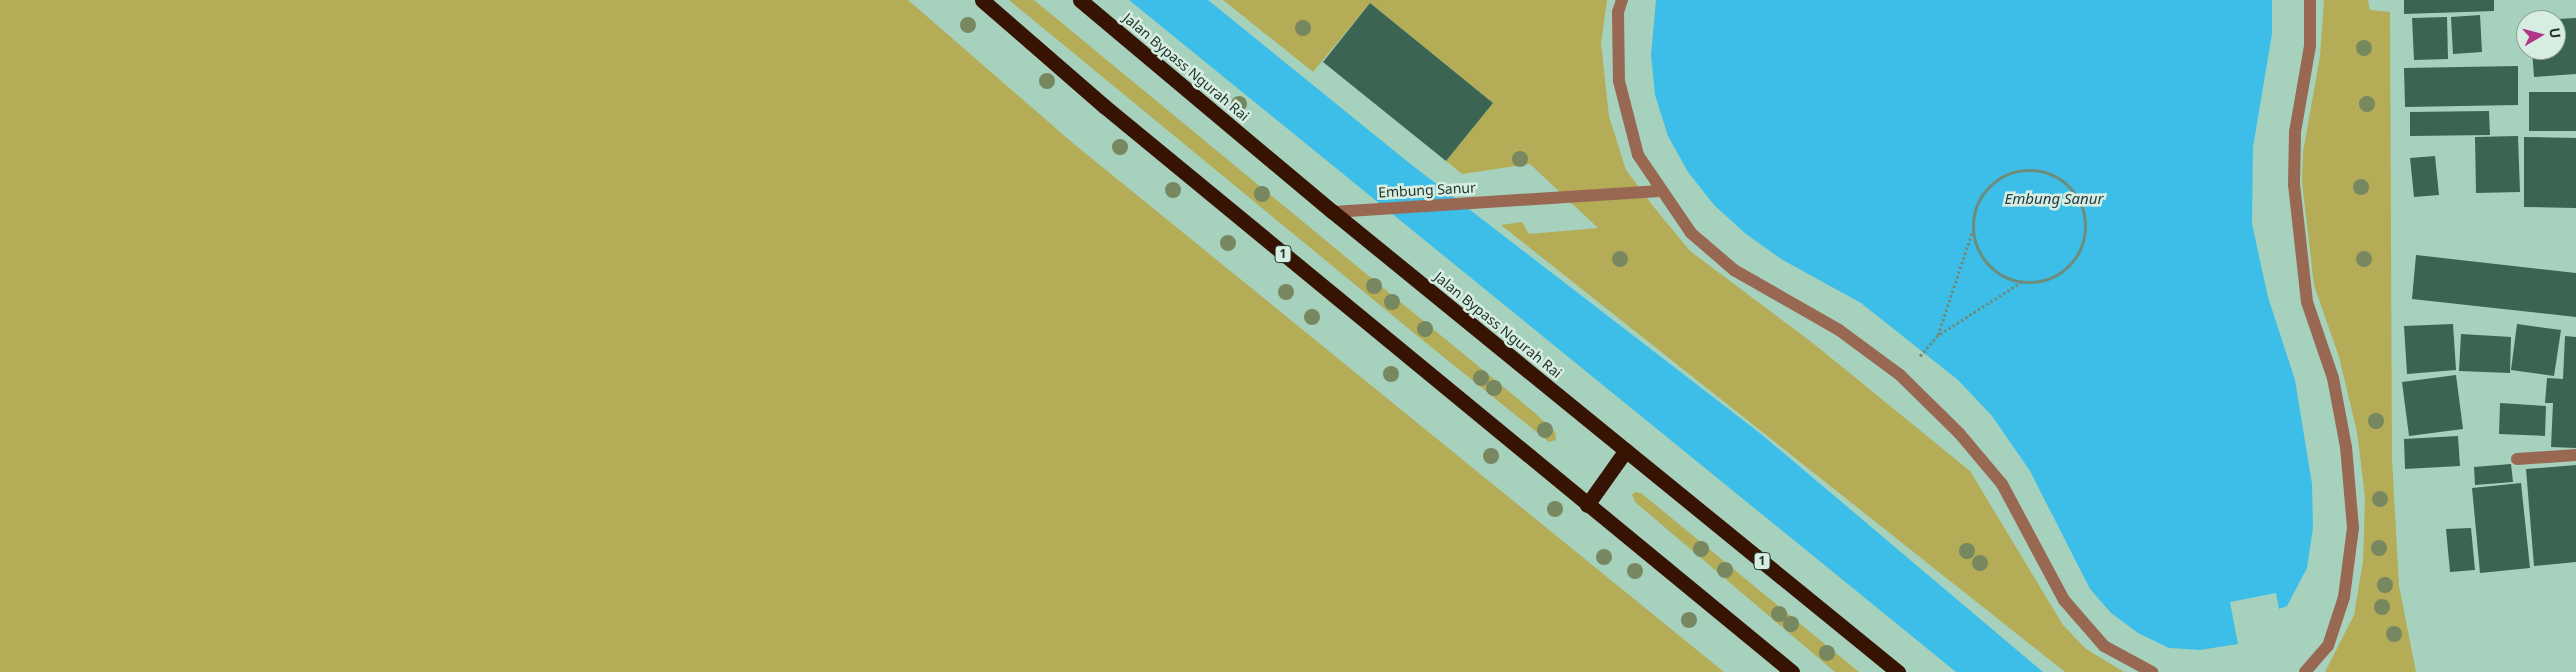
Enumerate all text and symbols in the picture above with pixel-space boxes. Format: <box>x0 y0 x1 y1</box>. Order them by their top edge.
street label: Jalan Bypass Ngurah Rai <box>1120 9 1252 125</box>
north arrow <box>2516 10 2566 60</box>
text: U <box>2545 26 2566 40</box>
street label: Embung Sanur <box>1378 179 1476 201</box>
water label: Embung Sanur <box>2005 190 2103 208</box>
road number: 1 <box>1274 244 1292 264</box>
street label: Jalan Bypass Ngurah Rai <box>1431 268 1565 382</box>
road number: 1 <box>1753 552 1771 570</box>

